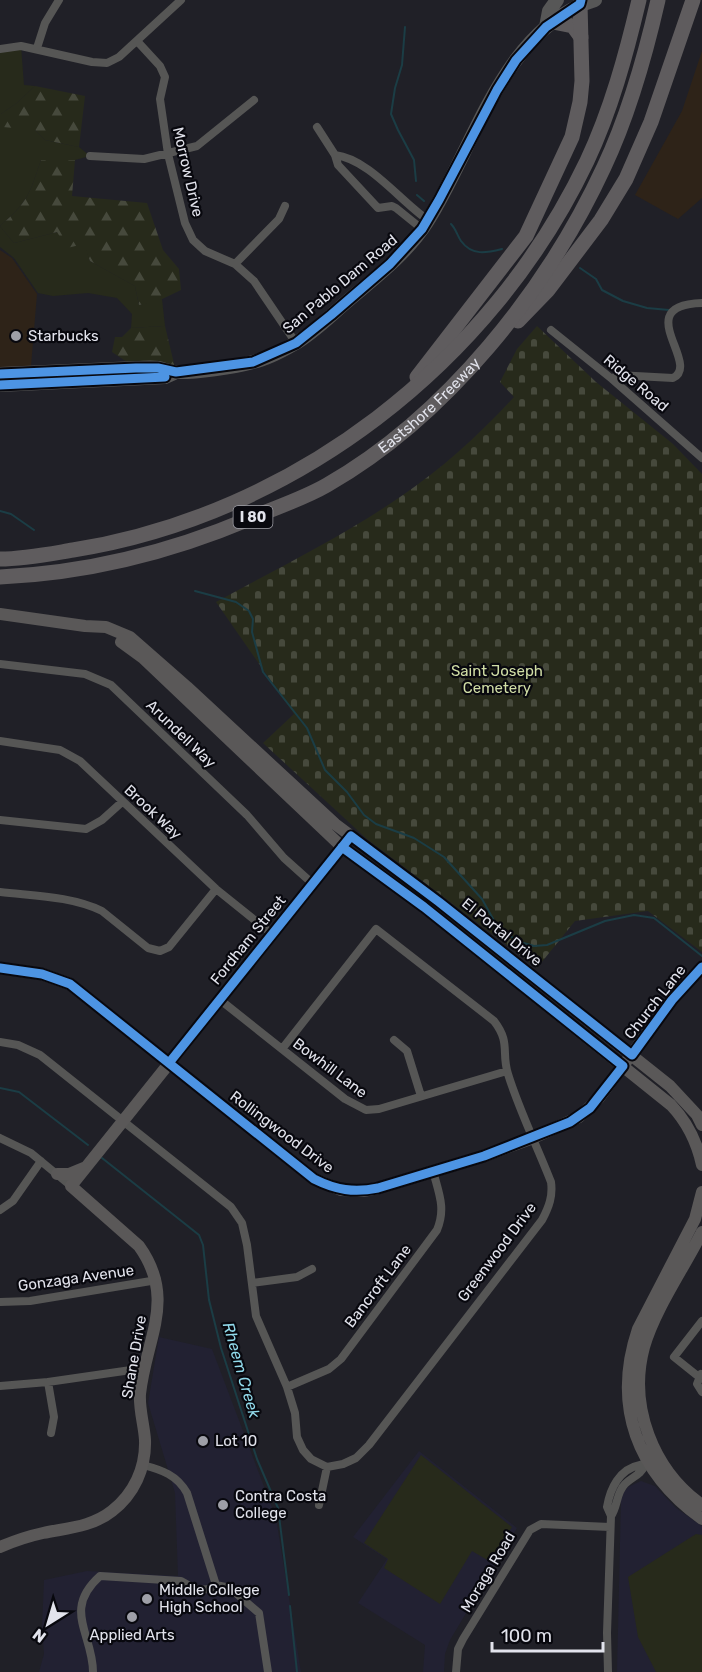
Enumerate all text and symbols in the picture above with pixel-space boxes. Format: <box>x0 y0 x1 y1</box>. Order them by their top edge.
street label: Morrow Drive <box>169 125 207 219</box>
street label: San Pablo Dam Road <box>279 231 401 337</box>
place label: Starbucks <box>28 327 99 345</box>
marker: Starbucks <box>9 329 23 343</box>
street label: Ridge Road <box>600 351 672 415</box>
street label: Eastshore Freeway <box>374 354 484 457</box>
road number: I 80 <box>234 506 272 528</box>
park label: Saint Joseph Cemetery <box>451 662 543 697</box>
street label: Arundell Way <box>142 696 220 772</box>
street label: Brook Way <box>121 781 185 843</box>
street label: Fordham Street <box>207 892 290 988</box>
street label: El Portal Drive <box>458 894 546 970</box>
street label: Church Lane <box>621 961 689 1043</box>
street label: Bowhill Lane <box>289 1034 371 1102</box>
street label: Rollingwood Drive <box>227 1087 337 1177</box>
street label: Greenwood Drive <box>454 1199 540 1305</box>
street label: Bancroft Lane <box>341 1241 415 1331</box>
street label: Gonzaga Avenue <box>17 1261 135 1295</box>
street label: Shane Drive <box>118 1314 150 1400</box>
water label: Rheem Creek <box>219 1320 265 1421</box>
place label: Lot 10 <box>215 1432 257 1450</box>
marker: Lot 10 <box>196 1434 210 1448</box>
place label: Contra Costa College <box>235 1487 326 1522</box>
marker: Contra Costa College <box>216 1498 230 1512</box>
street label: Moraga Road <box>457 1528 519 1616</box>
place label: Middle College High School <box>159 1581 260 1616</box>
marker: Middle College High School <box>140 1592 154 1606</box>
north arrow <box>18 1594 78 1654</box>
marker: Applied Arts <box>125 1610 139 1624</box>
scale bar <box>492 1615 603 1653</box>
text: N <box>29 1625 50 1647</box>
text: 100 m <box>501 1625 552 1647</box>
place label: Applied Arts <box>89 1626 175 1644</box>

